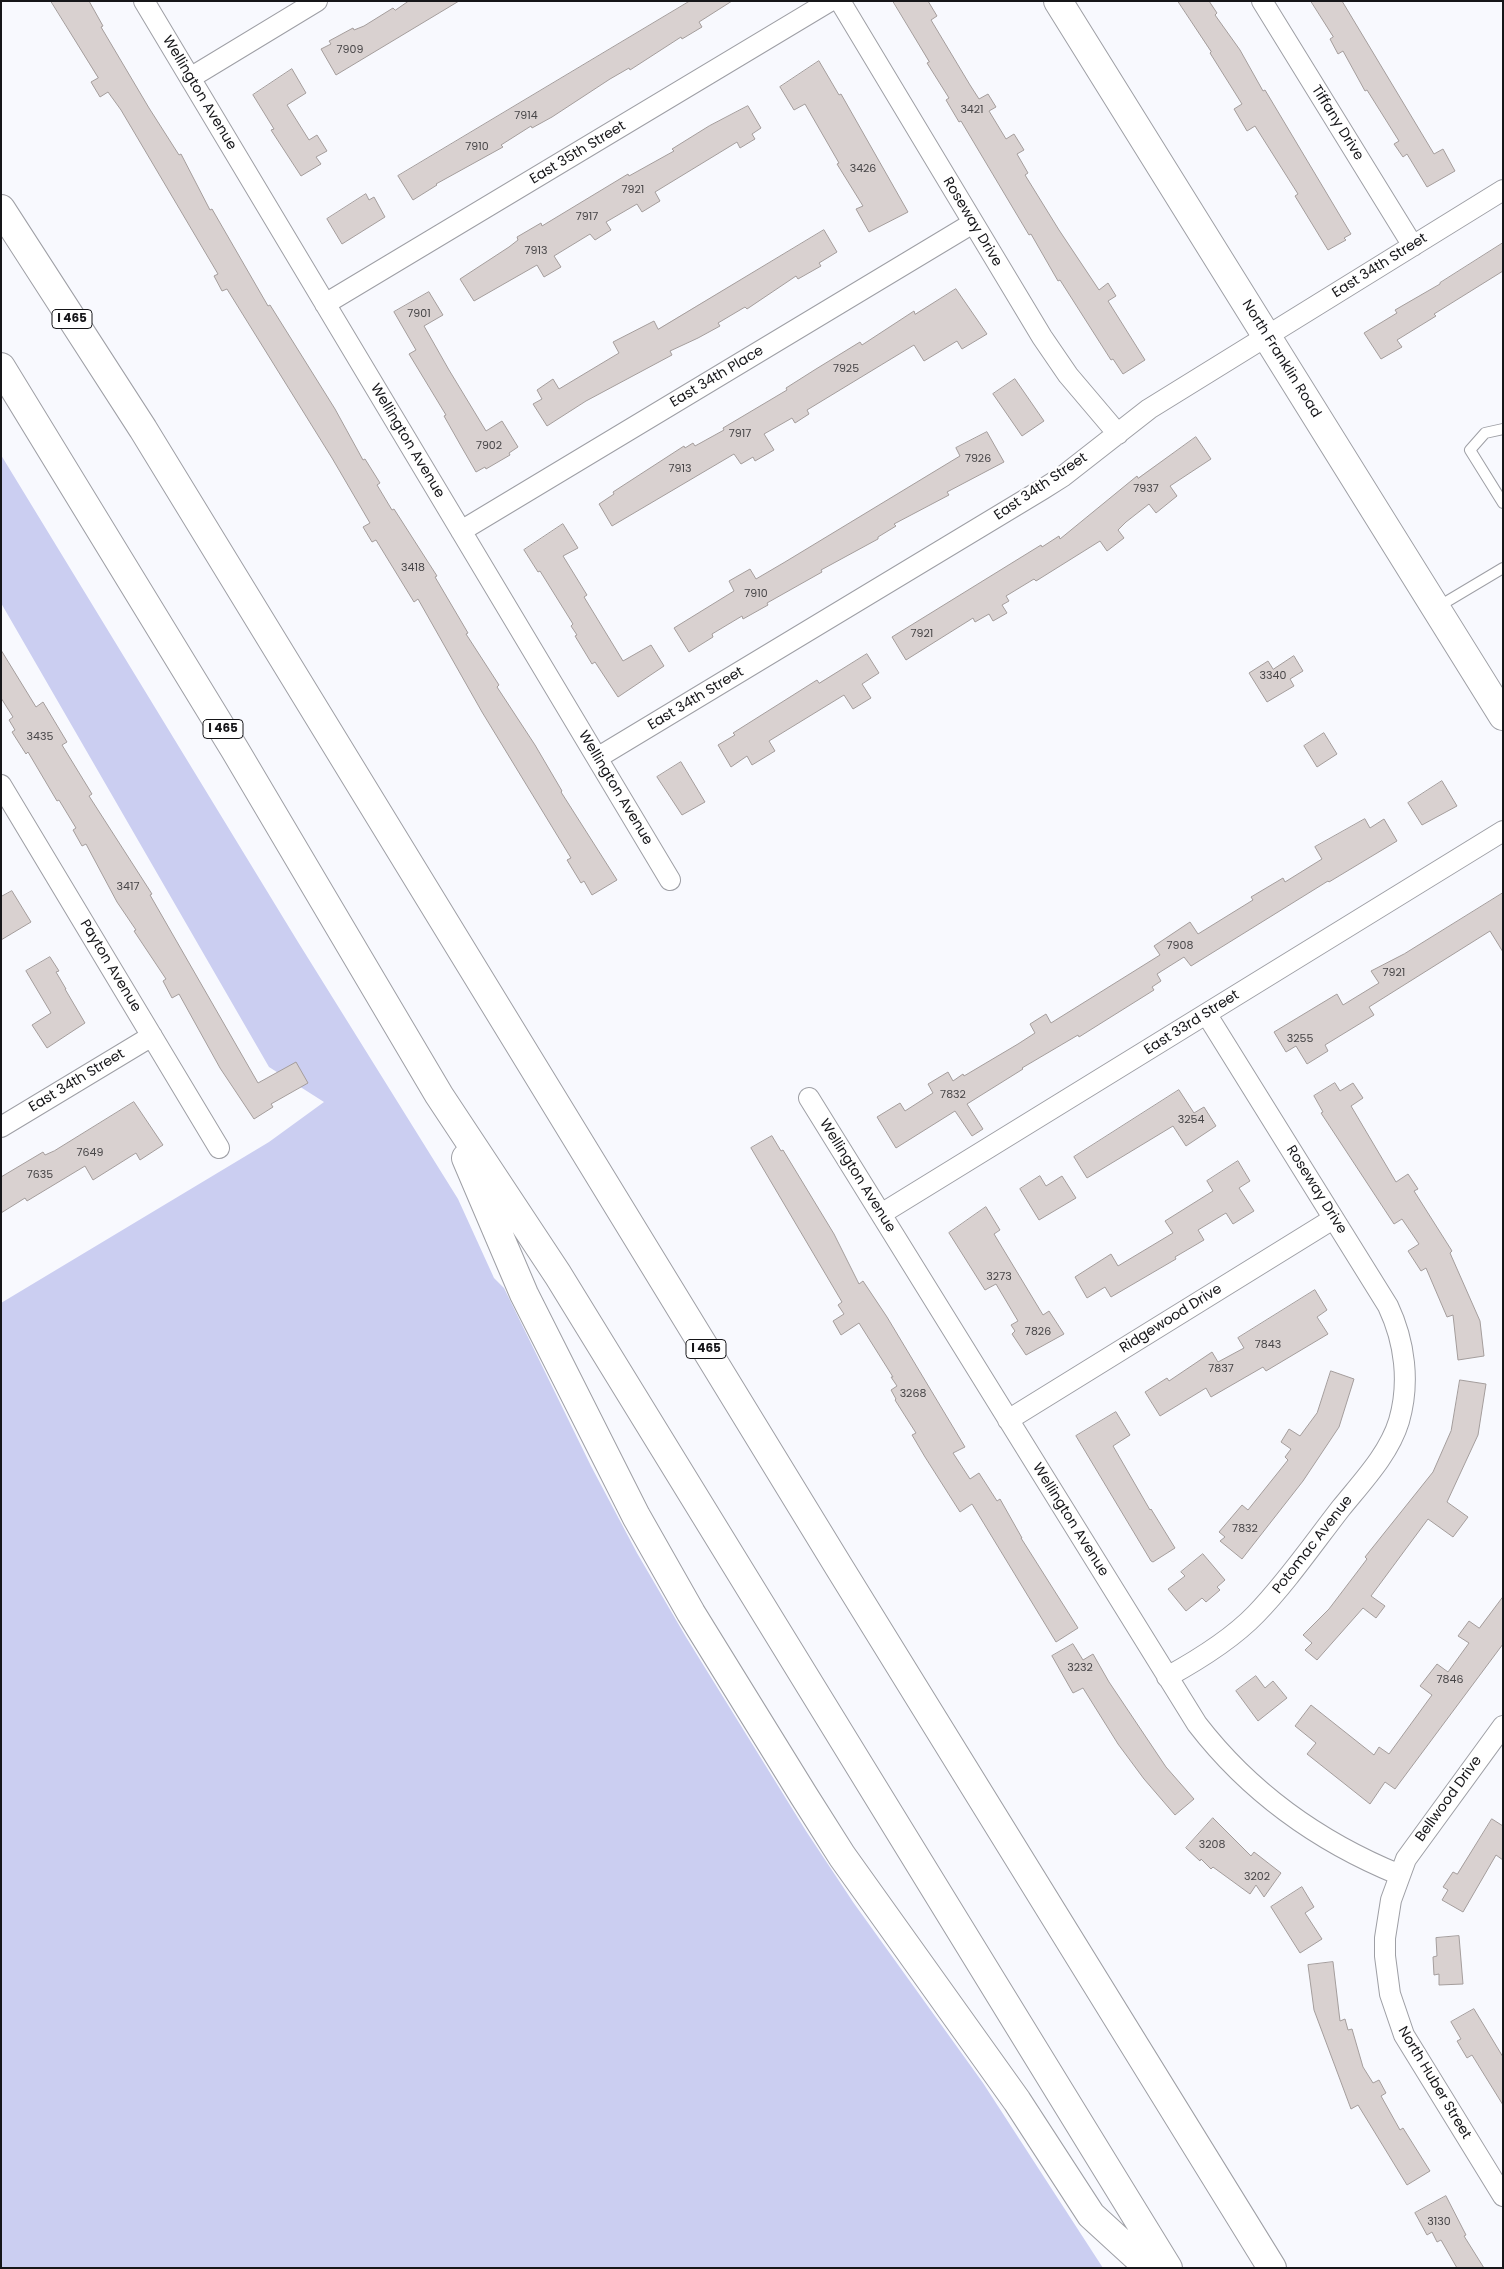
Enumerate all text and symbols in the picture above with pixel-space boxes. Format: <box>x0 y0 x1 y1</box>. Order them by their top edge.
street label: Wellington Avenue <box>158 33 240 153</box>
house number: 7909 <box>337 43 363 57</box>
street label: Tiffany Drive <box>1307 82 1367 164</box>
house number: 3421 <box>960 103 984 117</box>
house number: 7914 <box>514 109 538 123</box>
street label: East 35th Street <box>527 118 629 188</box>
house number: 7910 <box>465 140 489 154</box>
house number: 3426 <box>850 162 876 176</box>
street label: Roseway Drive <box>939 174 1005 270</box>
house number: 7921 <box>622 183 644 197</box>
house number: 7917 <box>576 210 598 224</box>
street label: East 34th Street <box>1329 230 1431 302</box>
house number: 7913 <box>525 244 547 258</box>
street label: North Franklin Road <box>1238 297 1324 421</box>
house number: 7901 <box>407 307 431 321</box>
road number: I 465 <box>52 310 92 328</box>
street label: East 34th Place <box>667 343 767 411</box>
house number: 7925 <box>833 362 859 376</box>
street label: Wellington Avenue <box>366 381 448 501</box>
house number: 7917 <box>729 427 751 441</box>
house number: 7902 <box>476 439 502 453</box>
street label: East 34th Street <box>991 450 1091 524</box>
house number: 7926 <box>965 452 991 466</box>
house number: 7913 <box>669 462 691 476</box>
house number: 7937 <box>1133 482 1159 496</box>
house number: 3418 <box>401 561 425 575</box>
house number: 7910 <box>744 587 768 601</box>
house number: 7921 <box>911 627 933 641</box>
street label: East 34th Street <box>645 664 747 734</box>
house number: 3340 <box>1260 669 1286 683</box>
road number: I 465 <box>203 720 243 739</box>
street label: Wellington Avenue <box>574 728 656 848</box>
house number: 3435 <box>27 730 53 744</box>
house number: 3417 <box>117 880 139 894</box>
street label: Payton Avenue <box>76 917 144 1015</box>
house number: 7908 <box>1167 939 1193 953</box>
house number: 7921 <box>1383 966 1405 980</box>
street label: East 33rd Street <box>1141 987 1243 1059</box>
house number: 3255 <box>1287 1032 1313 1046</box>
street label: East 34th Street <box>26 1046 128 1116</box>
house number: 7832 <box>940 1088 966 1102</box>
house number: 3254 <box>1178 1113 1204 1127</box>
street label: Wellington Avenue <box>815 1116 899 1236</box>
street label: Roseway Drive <box>1282 1143 1350 1237</box>
house number: 7649 <box>77 1146 103 1160</box>
house number: 7635 <box>27 1168 53 1182</box>
house number: 3273 <box>986 1270 1012 1284</box>
street label: Ridgewood Drive <box>1117 1281 1225 1357</box>
house number: 7826 <box>1025 1325 1051 1339</box>
house number: 7843 <box>1255 1338 1281 1352</box>
road number: I 465 <box>686 1340 726 1358</box>
house number: 7837 <box>1208 1362 1234 1376</box>
house number: 3268 <box>900 1387 926 1401</box>
street label: Wellington Avenue <box>1028 1460 1112 1580</box>
street label: Potomac Avenue <box>1269 1493 1357 1597</box>
house number: 7832 <box>1232 1522 1258 1536</box>
house number: 3232 <box>1067 1661 1093 1675</box>
house number: 7846 <box>1437 1673 1463 1687</box>
street label: Bellwood Drive <box>1412 1753 1486 1845</box>
house number: 3208 <box>1199 1838 1225 1852</box>
house number: 3202 <box>1244 1870 1270 1884</box>
street label: North Huber Street <box>1394 2024 1474 2142</box>
house number: 3130 <box>1427 2215 1451 2229</box>

